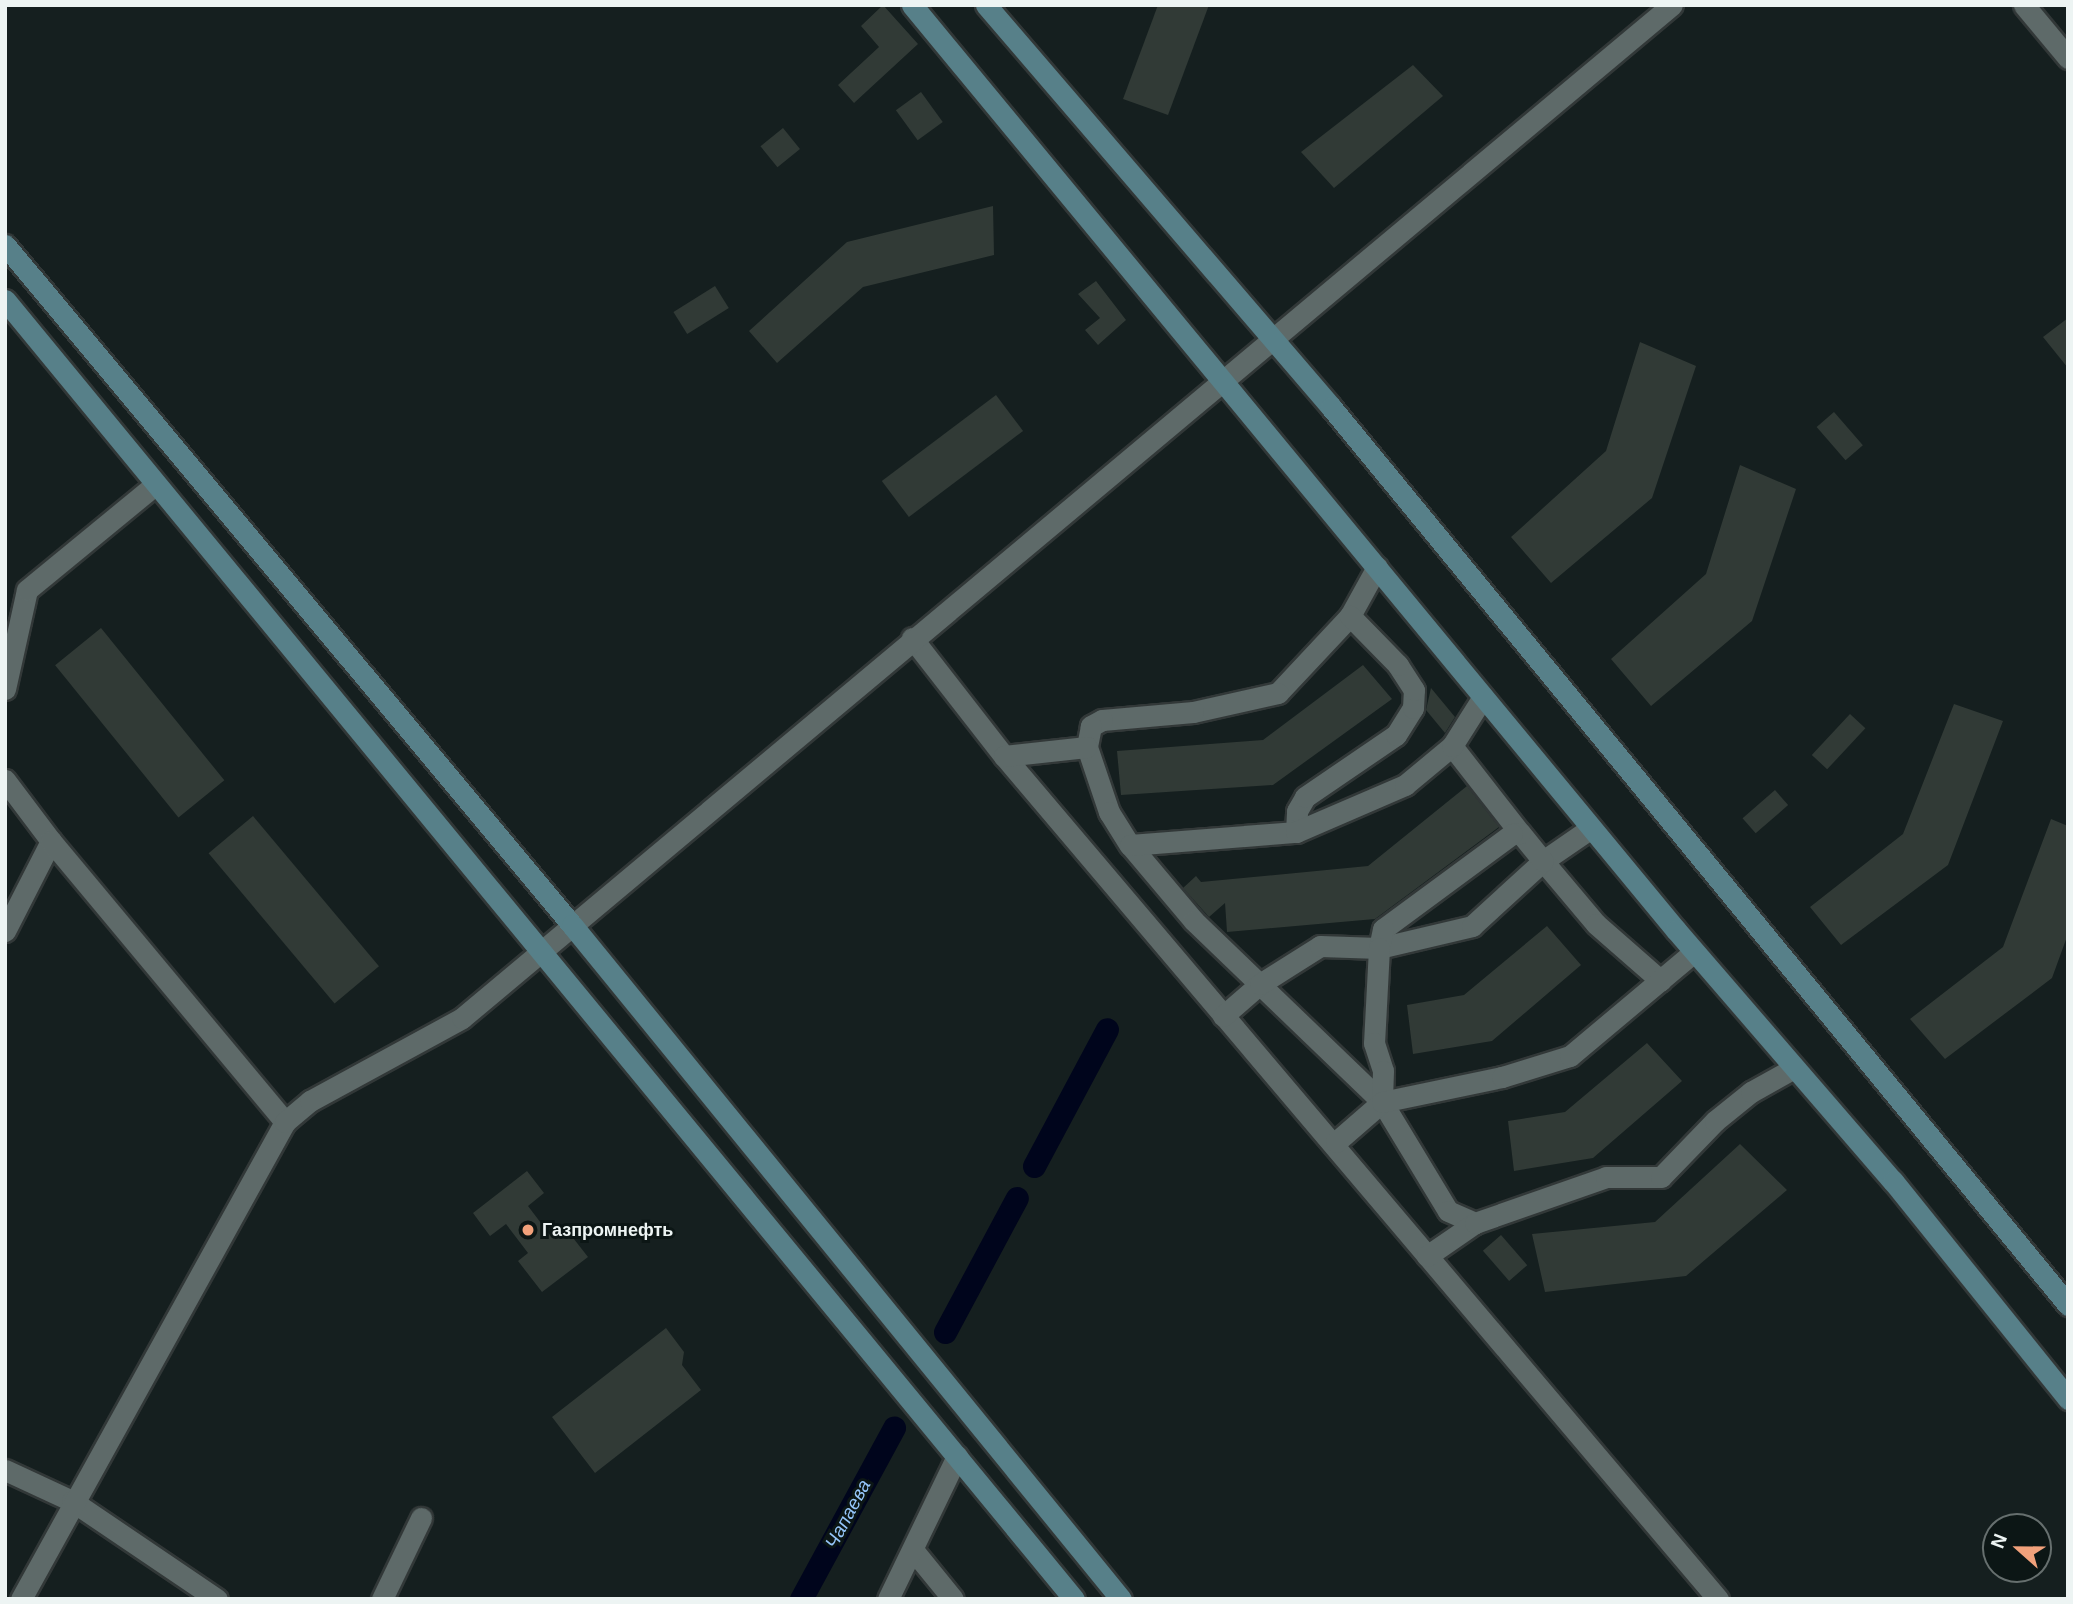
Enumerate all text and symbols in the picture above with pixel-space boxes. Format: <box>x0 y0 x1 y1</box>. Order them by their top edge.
place label: Газпромнефть <box>542 1219 673 1241</box>
marker: Газпромнефть <box>520 1222 536 1238</box>
water label: Чапаева <box>820 1476 876 1552</box>
north arrow <box>1982 1513 2052 1583</box>
text: N <box>1987 1531 2011 1551</box>

